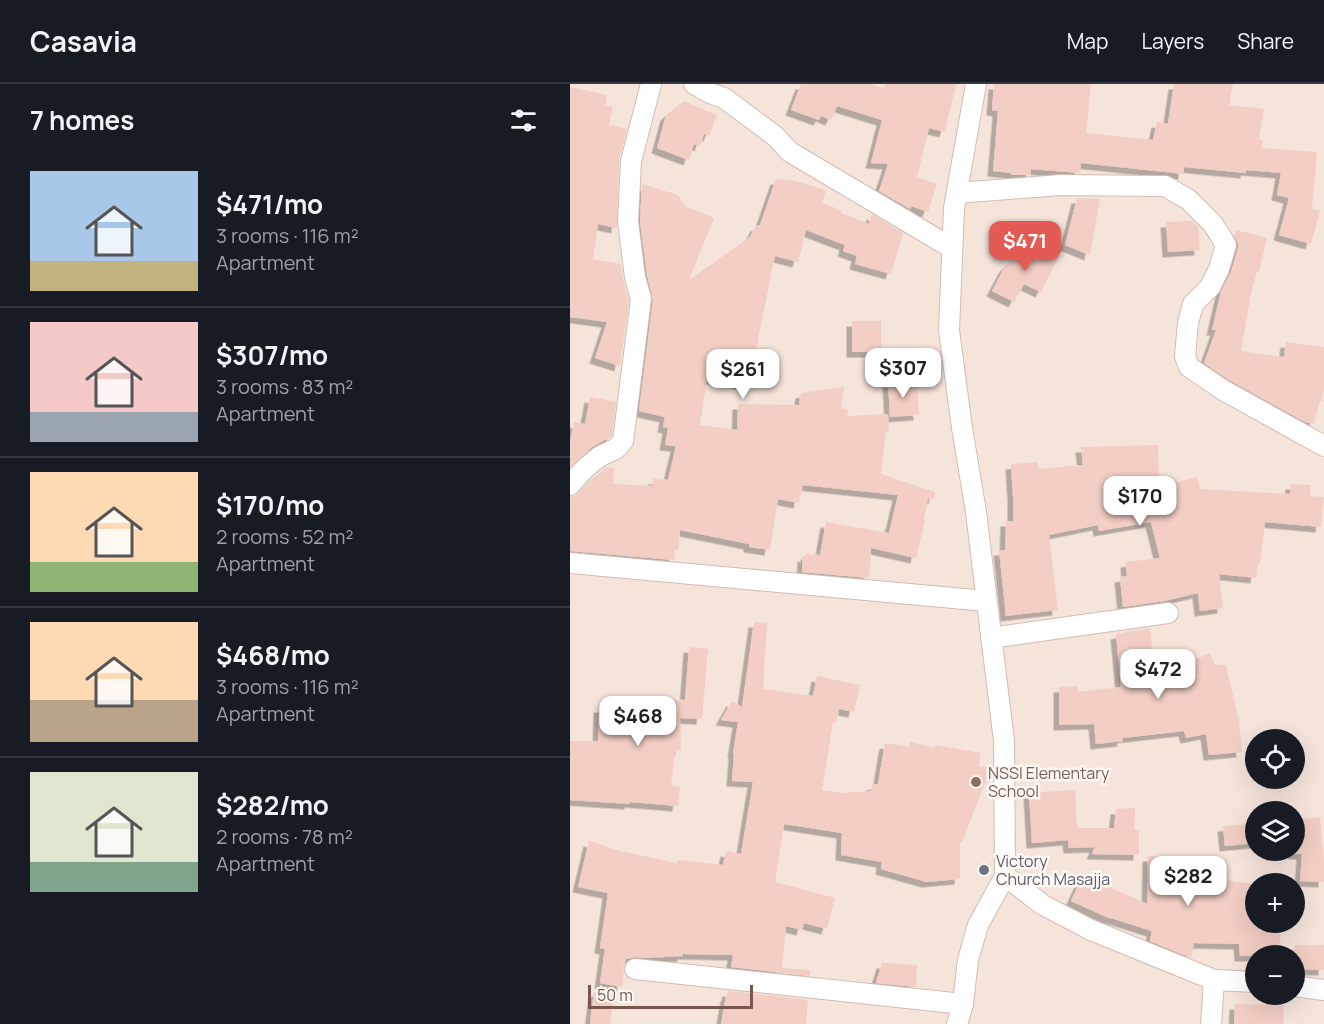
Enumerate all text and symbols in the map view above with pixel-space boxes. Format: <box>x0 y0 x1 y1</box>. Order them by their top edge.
text: Casavia <box>30 22 137 60</box>
text: Map <box>1067 27 1108 55</box>
text: Layers <box>1141 27 1204 55</box>
text: Share <box>1237 27 1294 55</box>
text: 7 homes <box>30 102 134 138</box>
icon: filters <box>507 104 540 137</box>
text: $471/mo <box>216 186 323 222</box>
icon: home <box>78 195 150 267</box>
pin: $471 <box>989 221 1061 272</box>
text: 3 rooms · 116 m² <box>216 222 359 249</box>
text: $471 <box>1003 227 1047 254</box>
text: Apartment <box>216 249 315 276</box>
text: $307/mo <box>216 337 328 373</box>
icon: home <box>78 346 150 418</box>
pin: $307 <box>867 348 939 399</box>
pin: $261 <box>707 349 779 400</box>
text: $307 <box>879 354 927 381</box>
text: $261 <box>720 355 766 382</box>
text: 3 rooms · 83 m² <box>216 373 353 400</box>
text: Apartment <box>216 400 315 427</box>
pin: $170 <box>1104 476 1176 527</box>
text: $170 <box>1117 482 1163 509</box>
text: $170/mo <box>216 487 324 523</box>
icon: home <box>78 496 150 568</box>
text: 2 rooms · 52 m² <box>216 523 353 550</box>
text: Apartment <box>216 550 315 577</box>
text: $468/mo <box>216 637 330 673</box>
icon: home <box>78 646 150 718</box>
pin: $472 <box>1122 649 1194 700</box>
text: $472 <box>1134 655 1182 682</box>
text: 3 rooms · 116 m² <box>216 673 359 700</box>
pin: $468 <box>602 696 674 747</box>
text: Apartment <box>216 700 315 727</box>
text: $468 <box>613 702 663 729</box>
map controls <box>1245 729 1305 1005</box>
button: locate <box>1245 729 1305 789</box>
place label: NSSI Elementary School <box>988 762 1110 802</box>
marker: NSSI Elementary School <box>969 775 983 789</box>
text: $282/mo <box>216 787 329 823</box>
icon: home <box>78 796 150 868</box>
button: layers <box>1245 801 1305 861</box>
text: 2 rooms · 78 m² <box>216 823 353 850</box>
text: Apartment <box>216 850 315 877</box>
place label: Victory Church Masajja <box>996 850 1110 890</box>
pin: $282 <box>1152 856 1224 907</box>
text: $282 <box>1164 862 1212 889</box>
marker: Victory Church Masajja <box>977 863 991 877</box>
button: + <box>1245 873 1305 933</box>
button: − <box>1245 945 1305 1005</box>
scale bar <box>588 982 753 1010</box>
text: 50 m <box>597 984 633 1006</box>

